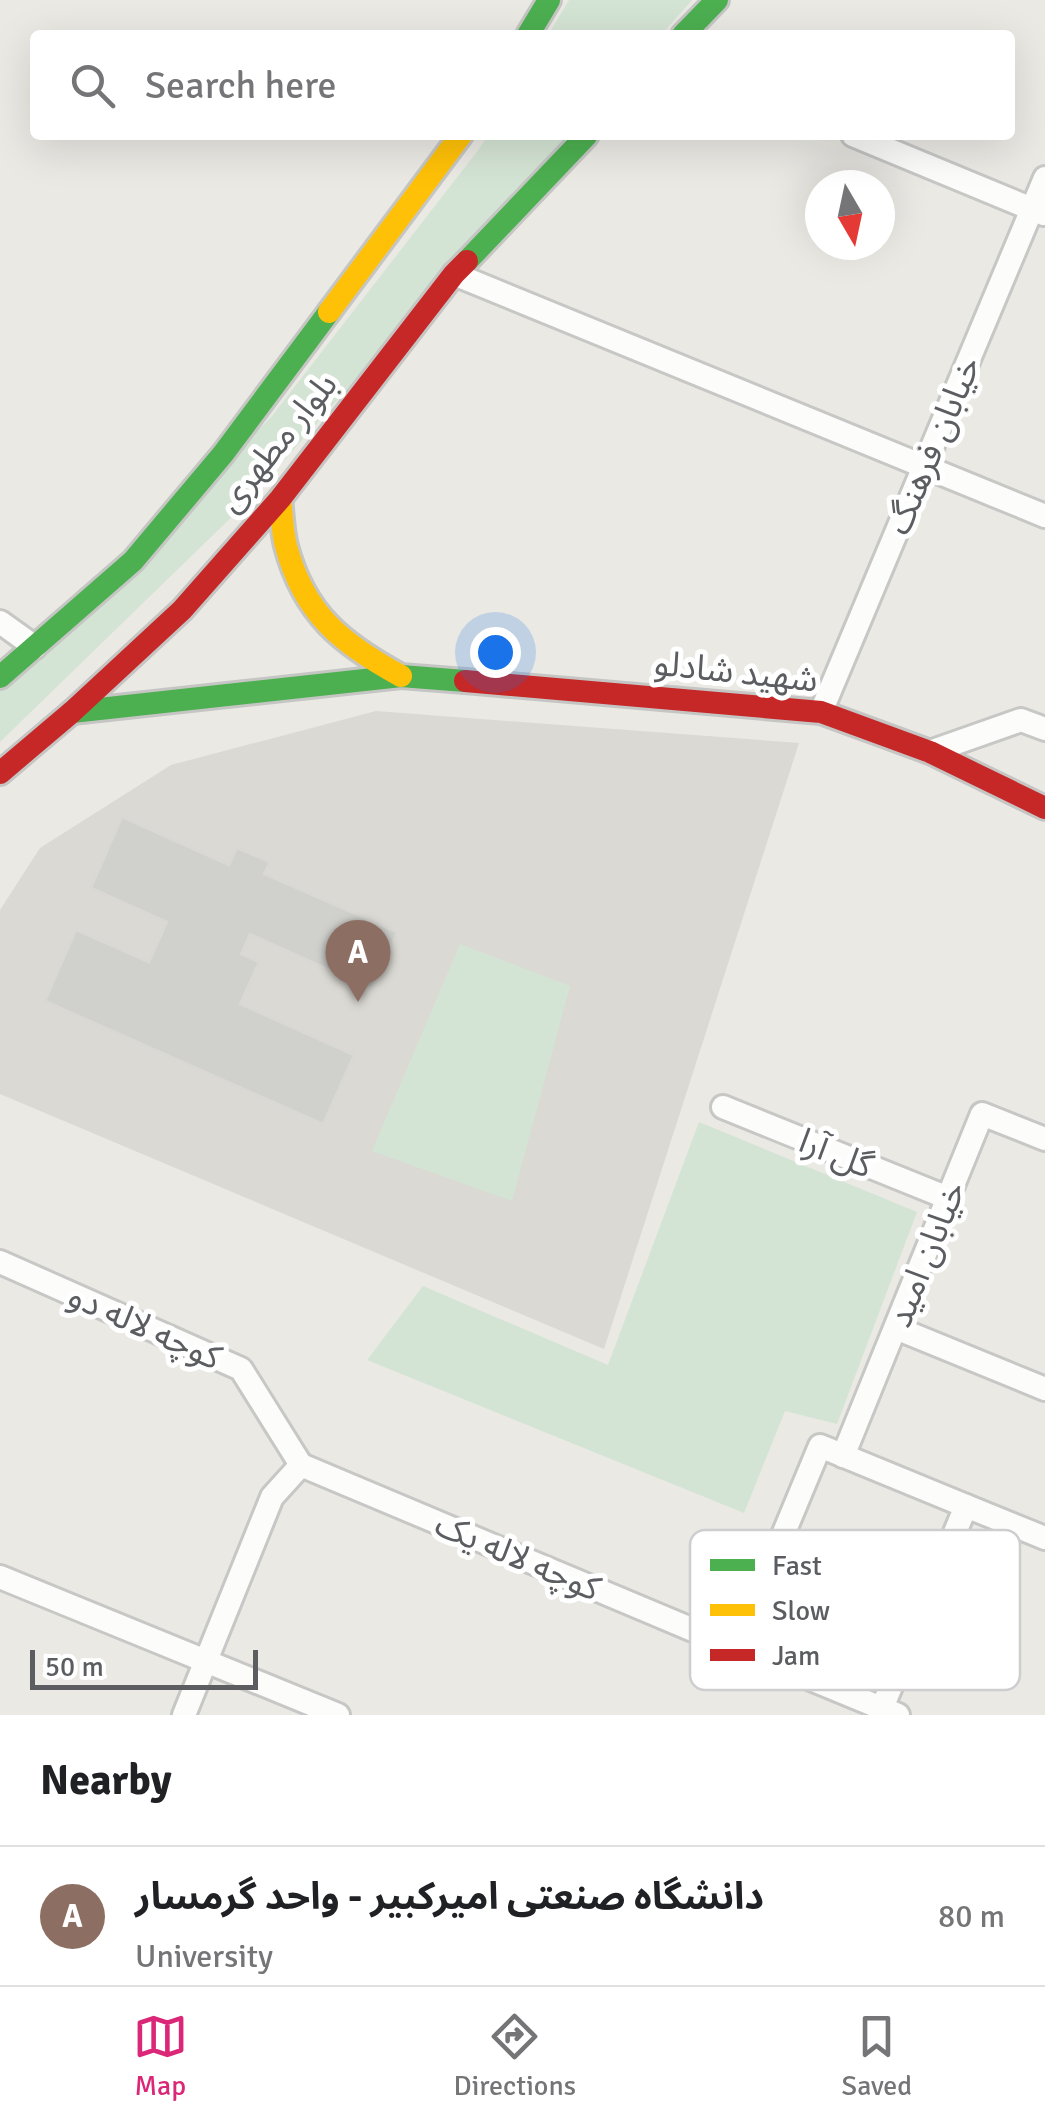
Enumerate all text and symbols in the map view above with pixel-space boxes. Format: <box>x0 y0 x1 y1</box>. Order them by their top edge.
search box <box>30 30 1015 140</box>
icon: search <box>65 58 120 113</box>
text: Search here <box>145 62 337 109</box>
north arrow <box>805 170 895 260</box>
street label: خیابان فرهنگ <box>877 350 990 541</box>
street label: بلوار مطهری <box>208 364 347 521</box>
your location <box>470 627 521 678</box>
street label: شهید شادلو <box>652 642 820 701</box>
pin: A <box>326 920 390 1002</box>
street label: گل آرا <box>792 1119 880 1188</box>
street label: خیابان امید <box>878 1175 975 1333</box>
street label: کوچه لاله دو <box>62 1274 228 1380</box>
street label: کوچه لاله یک <box>429 1502 607 1611</box>
legend <box>690 1530 1020 1690</box>
text: Fast <box>772 1549 822 1583</box>
text: Slow <box>772 1594 830 1628</box>
text: Jam <box>772 1639 820 1673</box>
scale bar <box>30 1645 258 1690</box>
text: 50 m <box>45 1650 104 1684</box>
text: Nearby <box>40 1755 172 1806</box>
text: دانشگاه صنعتی امیرکبیر - واحد گرمسار <box>135 1873 764 1920</box>
text: A <box>62 1897 83 1936</box>
text: 80 m <box>938 1897 1005 1936</box>
text: University <box>135 1937 273 1976</box>
tab: Map <box>133 2009 188 2103</box>
tab: Directions <box>454 2009 576 2103</box>
tab: Saved <box>842 2009 912 2103</box>

